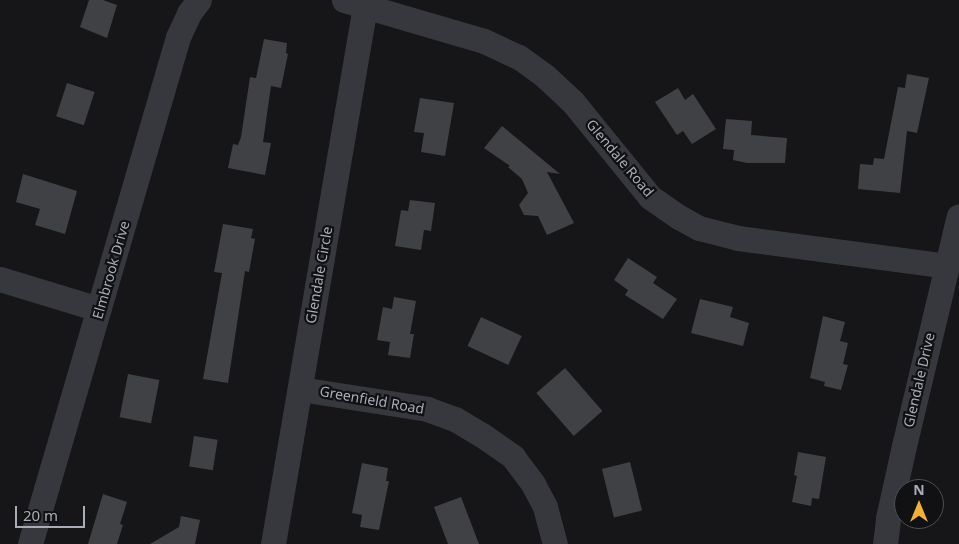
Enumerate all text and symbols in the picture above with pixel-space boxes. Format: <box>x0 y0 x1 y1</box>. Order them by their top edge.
street label: Glendale Road <box>583 116 657 200</box>
street label: Elmbrook Drive <box>89 219 133 321</box>
street label: Glendale Circle <box>302 225 336 325</box>
street label: Glendale Drive <box>900 331 938 429</box>
street label: Greenfield Road <box>318 383 426 417</box>
north arrow <box>894 479 944 529</box>
text: N <box>913 480 925 499</box>
scale bar <box>18 496 88 528</box>
text: 20 m <box>23 505 58 525</box>

